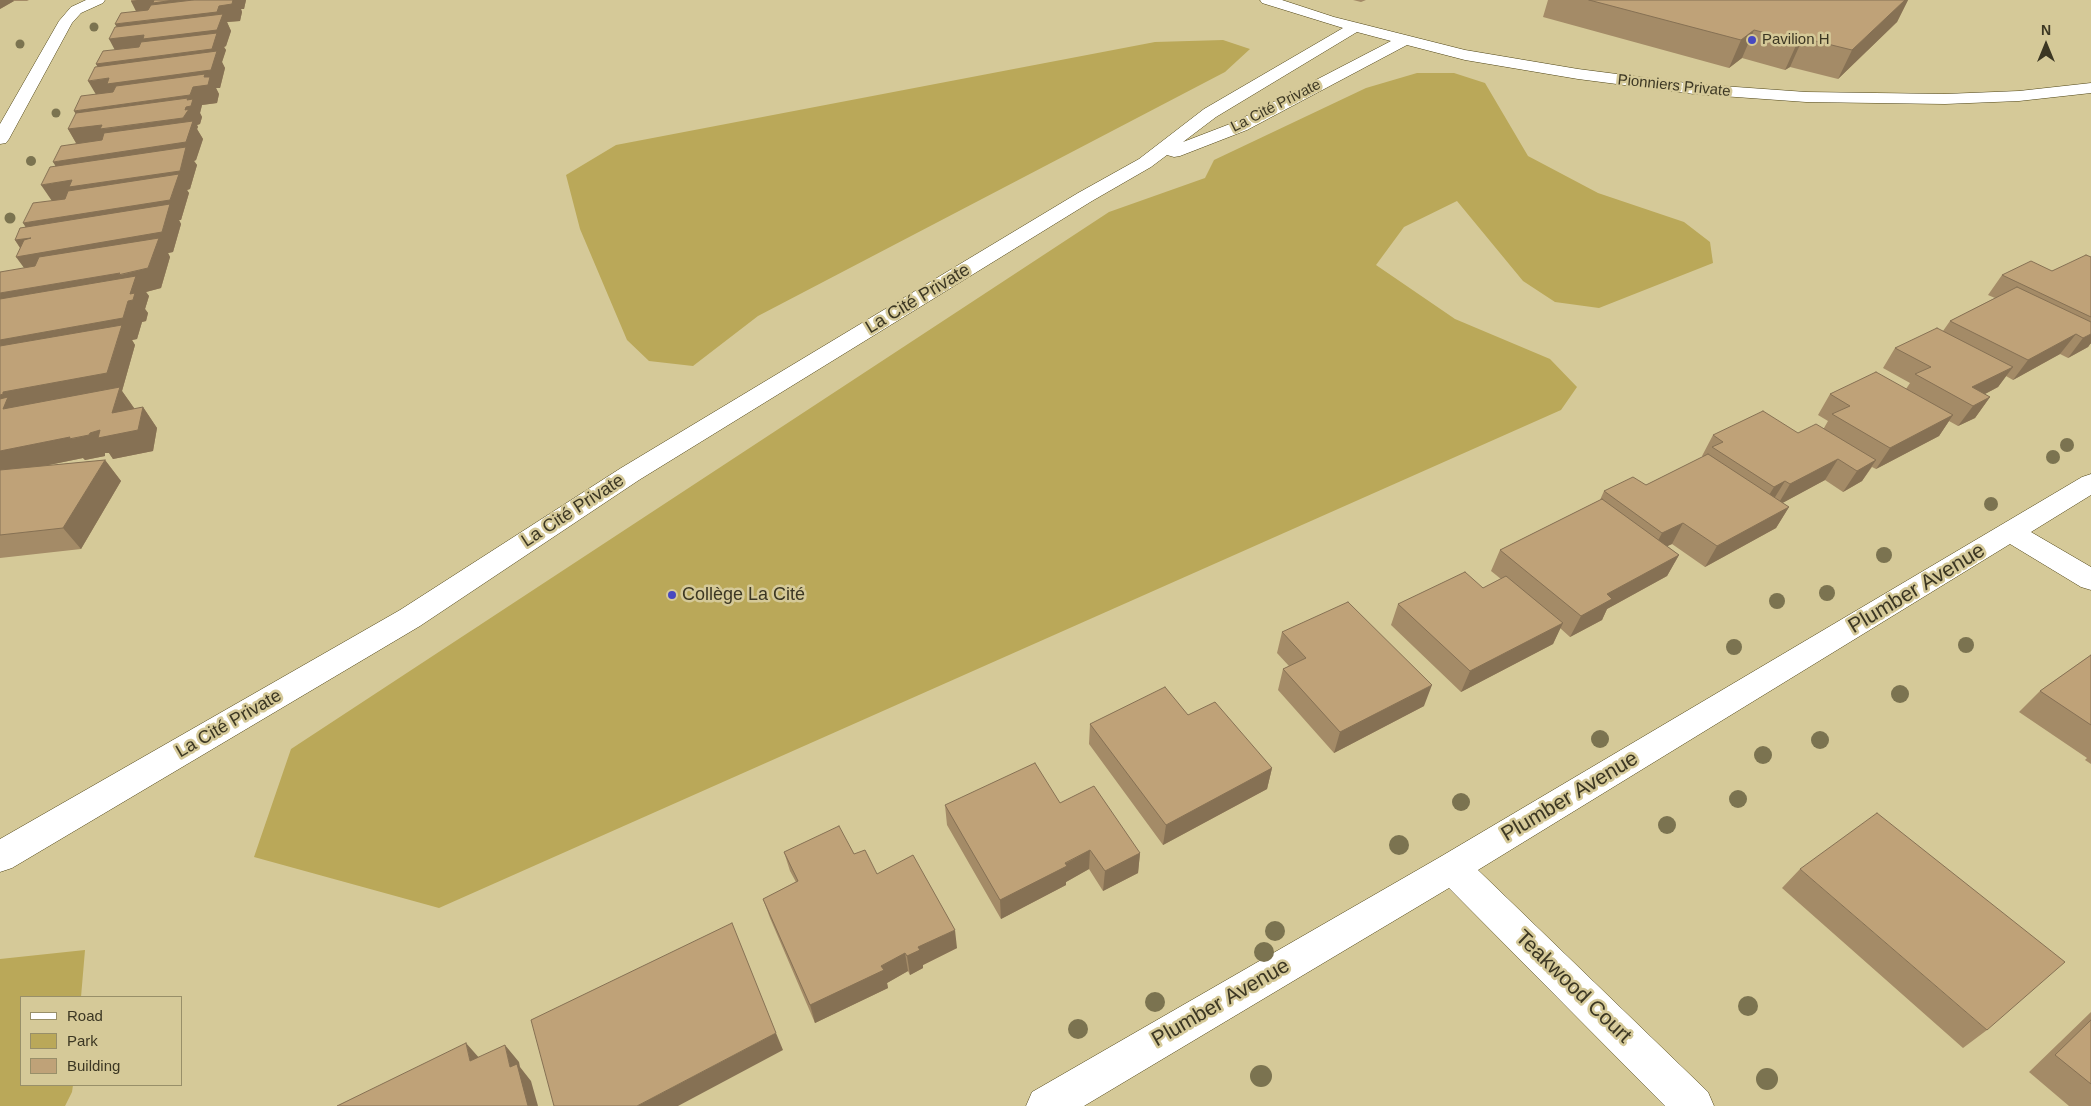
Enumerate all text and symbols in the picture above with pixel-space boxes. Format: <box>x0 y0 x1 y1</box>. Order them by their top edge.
north arrow <box>2021 20 2071 70</box>
text: N <box>2041 22 2051 38</box>
place label: Pavilion H <box>1762 31 1830 49</box>
marker: Pavilion H <box>1746 34 1758 46</box>
street label: Pionniers Private <box>1617 71 1731 101</box>
street label: La Cité Private <box>1228 76 1324 136</box>
street label: La Cité Private <box>862 259 974 339</box>
street label: La Cité Private <box>518 470 628 552</box>
street label: Plumber Avenue <box>1844 538 1990 640</box>
place label: Collège La Cité <box>682 584 805 606</box>
marker: Collège La Cité <box>666 589 678 601</box>
street label: La Cité Private <box>172 685 286 763</box>
street label: Plumber Avenue <box>1497 746 1643 848</box>
street label: Teakwood Court <box>1510 925 1636 1049</box>
street label: Plumber Avenue <box>1148 953 1294 1053</box>
legend <box>20 996 182 1086</box>
text: Road <box>67 1007 103 1024</box>
text: Park <box>67 1032 98 1049</box>
text: Building <box>67 1057 120 1074</box>

